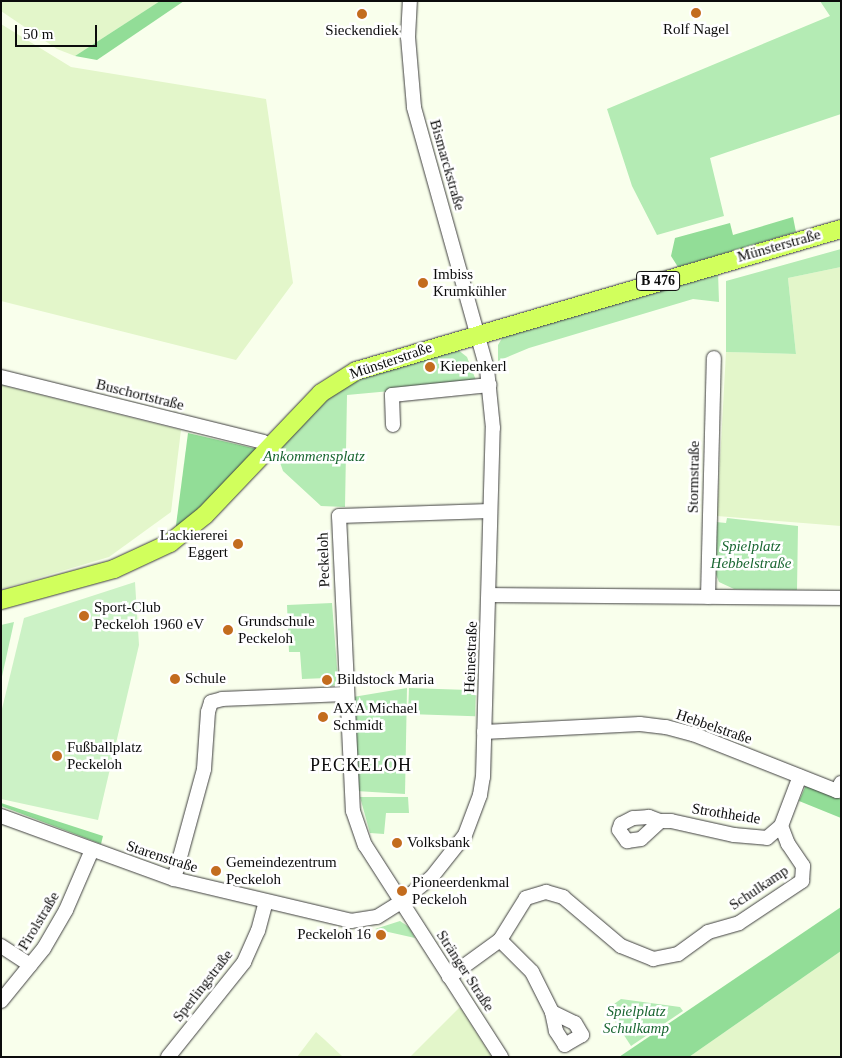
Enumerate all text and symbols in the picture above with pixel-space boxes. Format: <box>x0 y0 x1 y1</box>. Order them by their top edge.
marker: Rolf Nagel <box>690 7 702 19</box>
marker: Sieckendiek <box>356 8 368 20</box>
scale bar <box>18 15 100 47</box>
place label: Rolf Nagel <box>663 21 729 39</box>
place label: Sieckendiek <box>325 22 399 40</box>
text: 50 m <box>23 26 53 42</box>
street label: Bismarckstraße <box>425 118 469 212</box>
street label: Münsterstraße <box>735 226 823 266</box>
place label: Imbiss Krumkühler <box>433 265 506 300</box>
road number: B 476 <box>636 270 680 292</box>
marker: Imbiss Krumkühler <box>417 277 429 289</box>
street label: Münsterstraße <box>348 339 434 383</box>
place label: Kiepenkerl <box>440 358 507 376</box>
marker: Kiepenkerl <box>424 361 436 373</box>
street label: Buschortstraße <box>94 375 186 415</box>
street label: Stormstraße <box>684 441 704 513</box>
park label: Ankommensplatz <box>263 448 365 466</box>
place label: Lackiererei Eggert <box>160 526 228 561</box>
street label: Peckeloh <box>314 532 334 588</box>
park label: Spielplatz Hebbelstraße <box>711 537 791 572</box>
marker: Lackiererei Eggert <box>232 538 244 550</box>
place label: Sport-Club Peckeloh 1960 eV <box>94 598 204 633</box>
marker: Sport-Club Peckeloh 1960 eV <box>78 610 90 622</box>
place label: Grundschule Peckeloh <box>238 612 315 647</box>
street label: Heinestraße <box>461 621 481 693</box>
marker: Grundschule Peckeloh <box>222 624 234 636</box>
place label: Schule <box>185 670 226 688</box>
place label: Bildstock Maria <box>337 671 434 689</box>
marker: Schule <box>169 673 181 685</box>
marker: Bildstock Maria <box>321 674 333 686</box>
place label: AXA Michael Schmidt <box>333 699 418 734</box>
street label: Hebbelstraße <box>674 706 754 748</box>
marker: AXA Michael Schmidt <box>317 711 329 723</box>
place label: Fußballplatz Peckeloh <box>67 738 142 773</box>
marker: Fußballplatz Peckeloh <box>51 750 63 762</box>
district label: PECKELOH <box>309 754 413 776</box>
street label: Strothheide <box>690 800 762 828</box>
place label: Volksbank <box>407 834 470 852</box>
street label: Starenstraße <box>124 837 200 877</box>
marker: Volksbank <box>391 837 403 849</box>
place label: Gemeindezentrum Peckeloh <box>226 853 337 888</box>
street label: Schulkamp <box>726 862 792 914</box>
marker: Gemeindezentrum Peckeloh <box>210 865 222 877</box>
place label: Pioneerdenkmal Peckeloh <box>412 873 509 908</box>
marker: Pioneerdenkmal Peckeloh <box>396 885 408 897</box>
street label: Pirolstraße <box>15 889 63 953</box>
place label: Peckeloh 16 <box>297 926 371 944</box>
street label: Stränger Straße <box>432 927 498 1015</box>
marker: Peckeloh 16 <box>375 929 387 941</box>
street label: Sperlingstraße <box>169 946 237 1026</box>
park label: Spielplatz Schulkamp <box>603 1002 669 1037</box>

